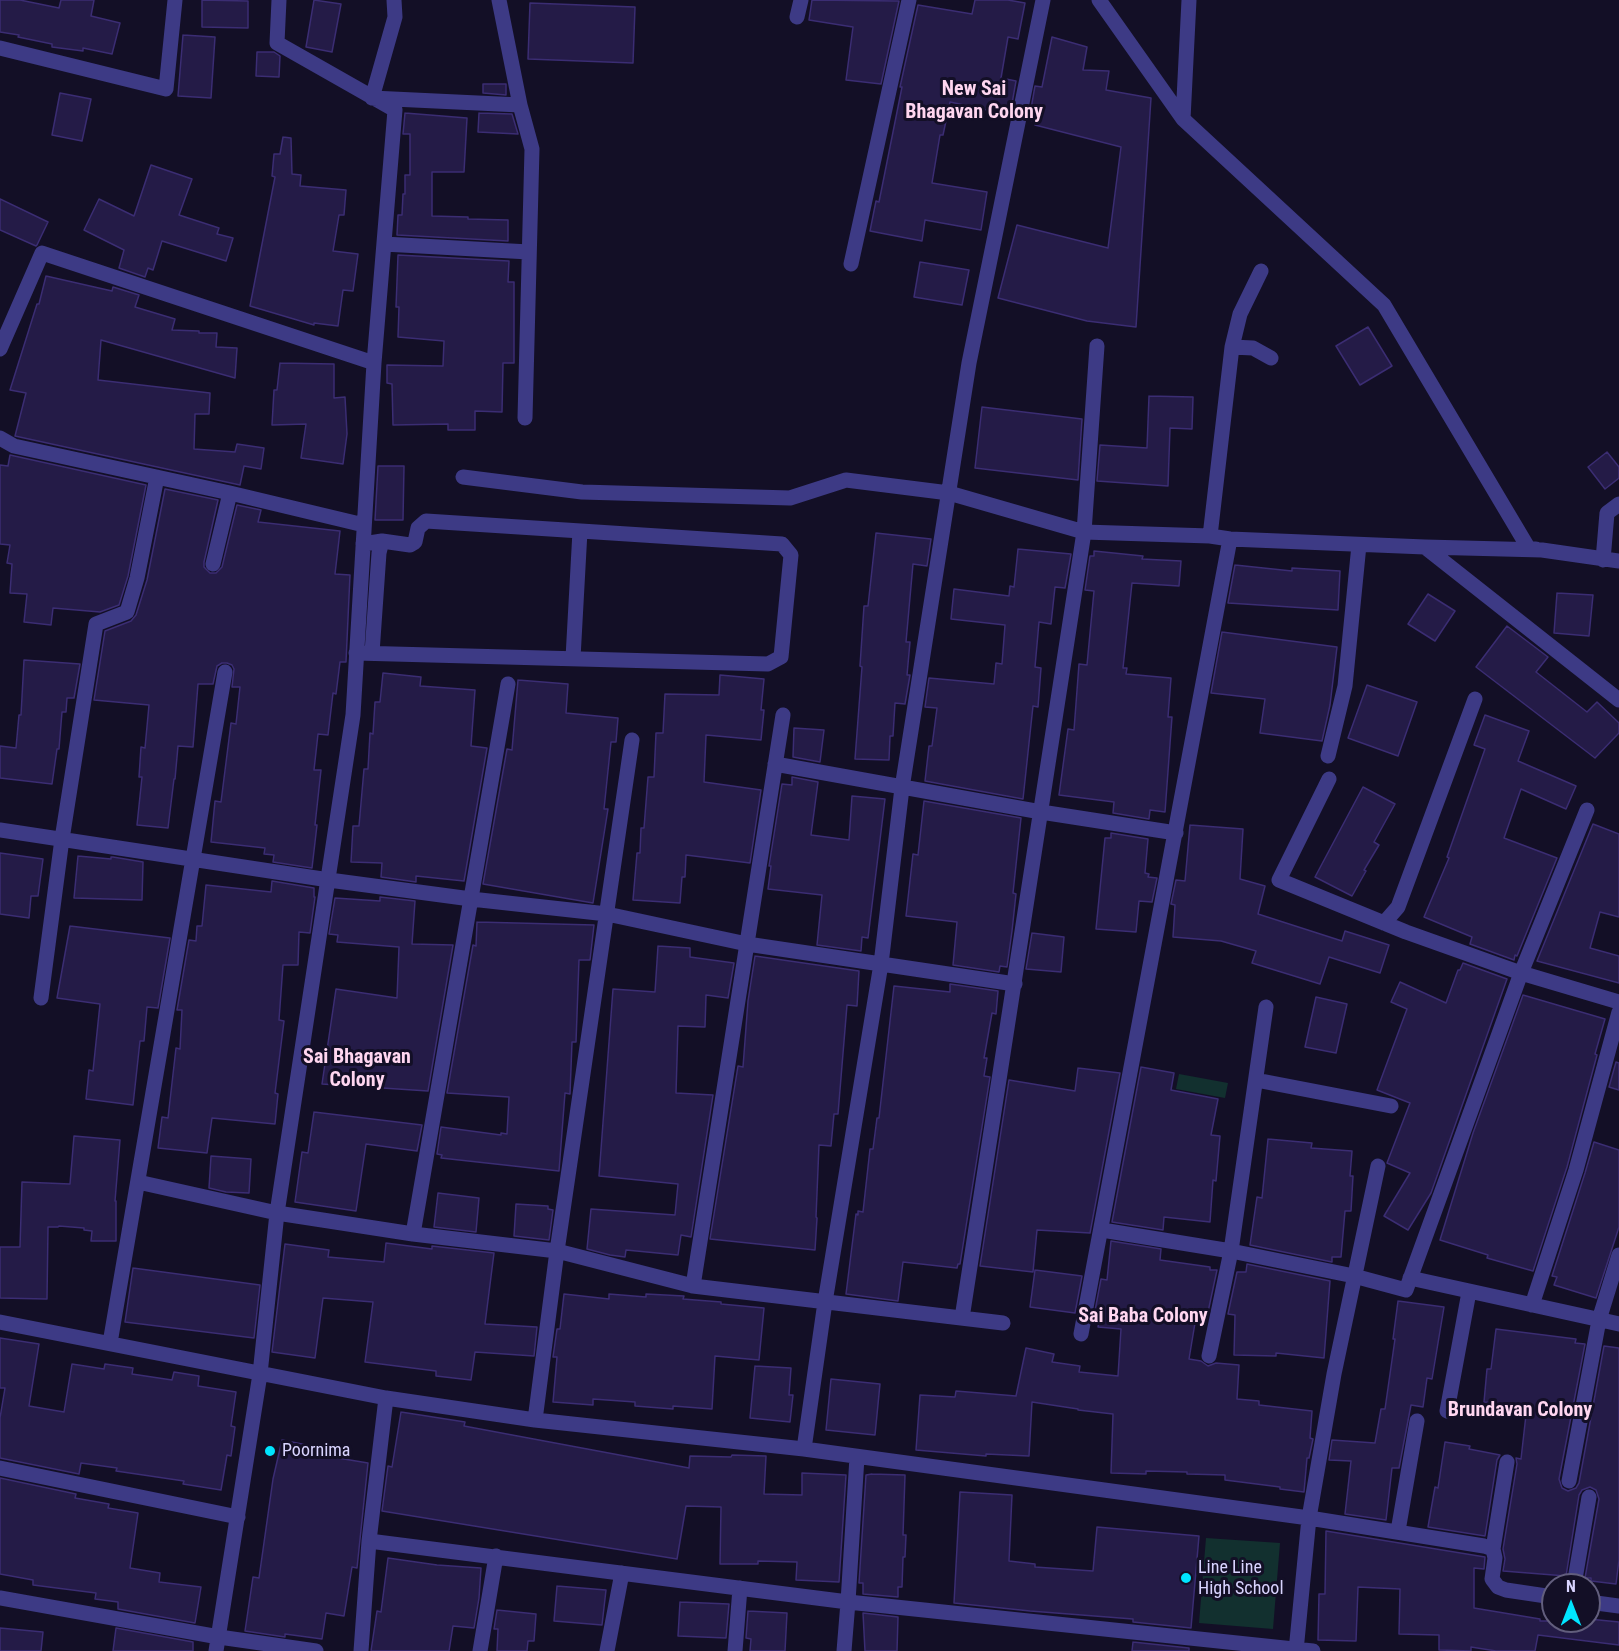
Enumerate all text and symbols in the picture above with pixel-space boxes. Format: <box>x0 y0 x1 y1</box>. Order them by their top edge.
district label: New Sai Bhagavan Colony <box>905 78 1043 125</box>
district label: Sai Bhagavan Colony <box>303 1046 411 1093</box>
district label: Sai Baba Colony <box>1078 1305 1208 1329</box>
district label: Brundavan Colony <box>1448 1399 1592 1423</box>
place label: Poornima <box>282 1440 350 1462</box>
marker: Poornima <box>263 1444 277 1458</box>
place label: Line Line High School <box>1198 1557 1284 1600</box>
marker: Line Line High School <box>1179 1571 1193 1585</box>
north arrow <box>1541 1573 1601 1633</box>
text: N <box>1566 1577 1576 1596</box>

